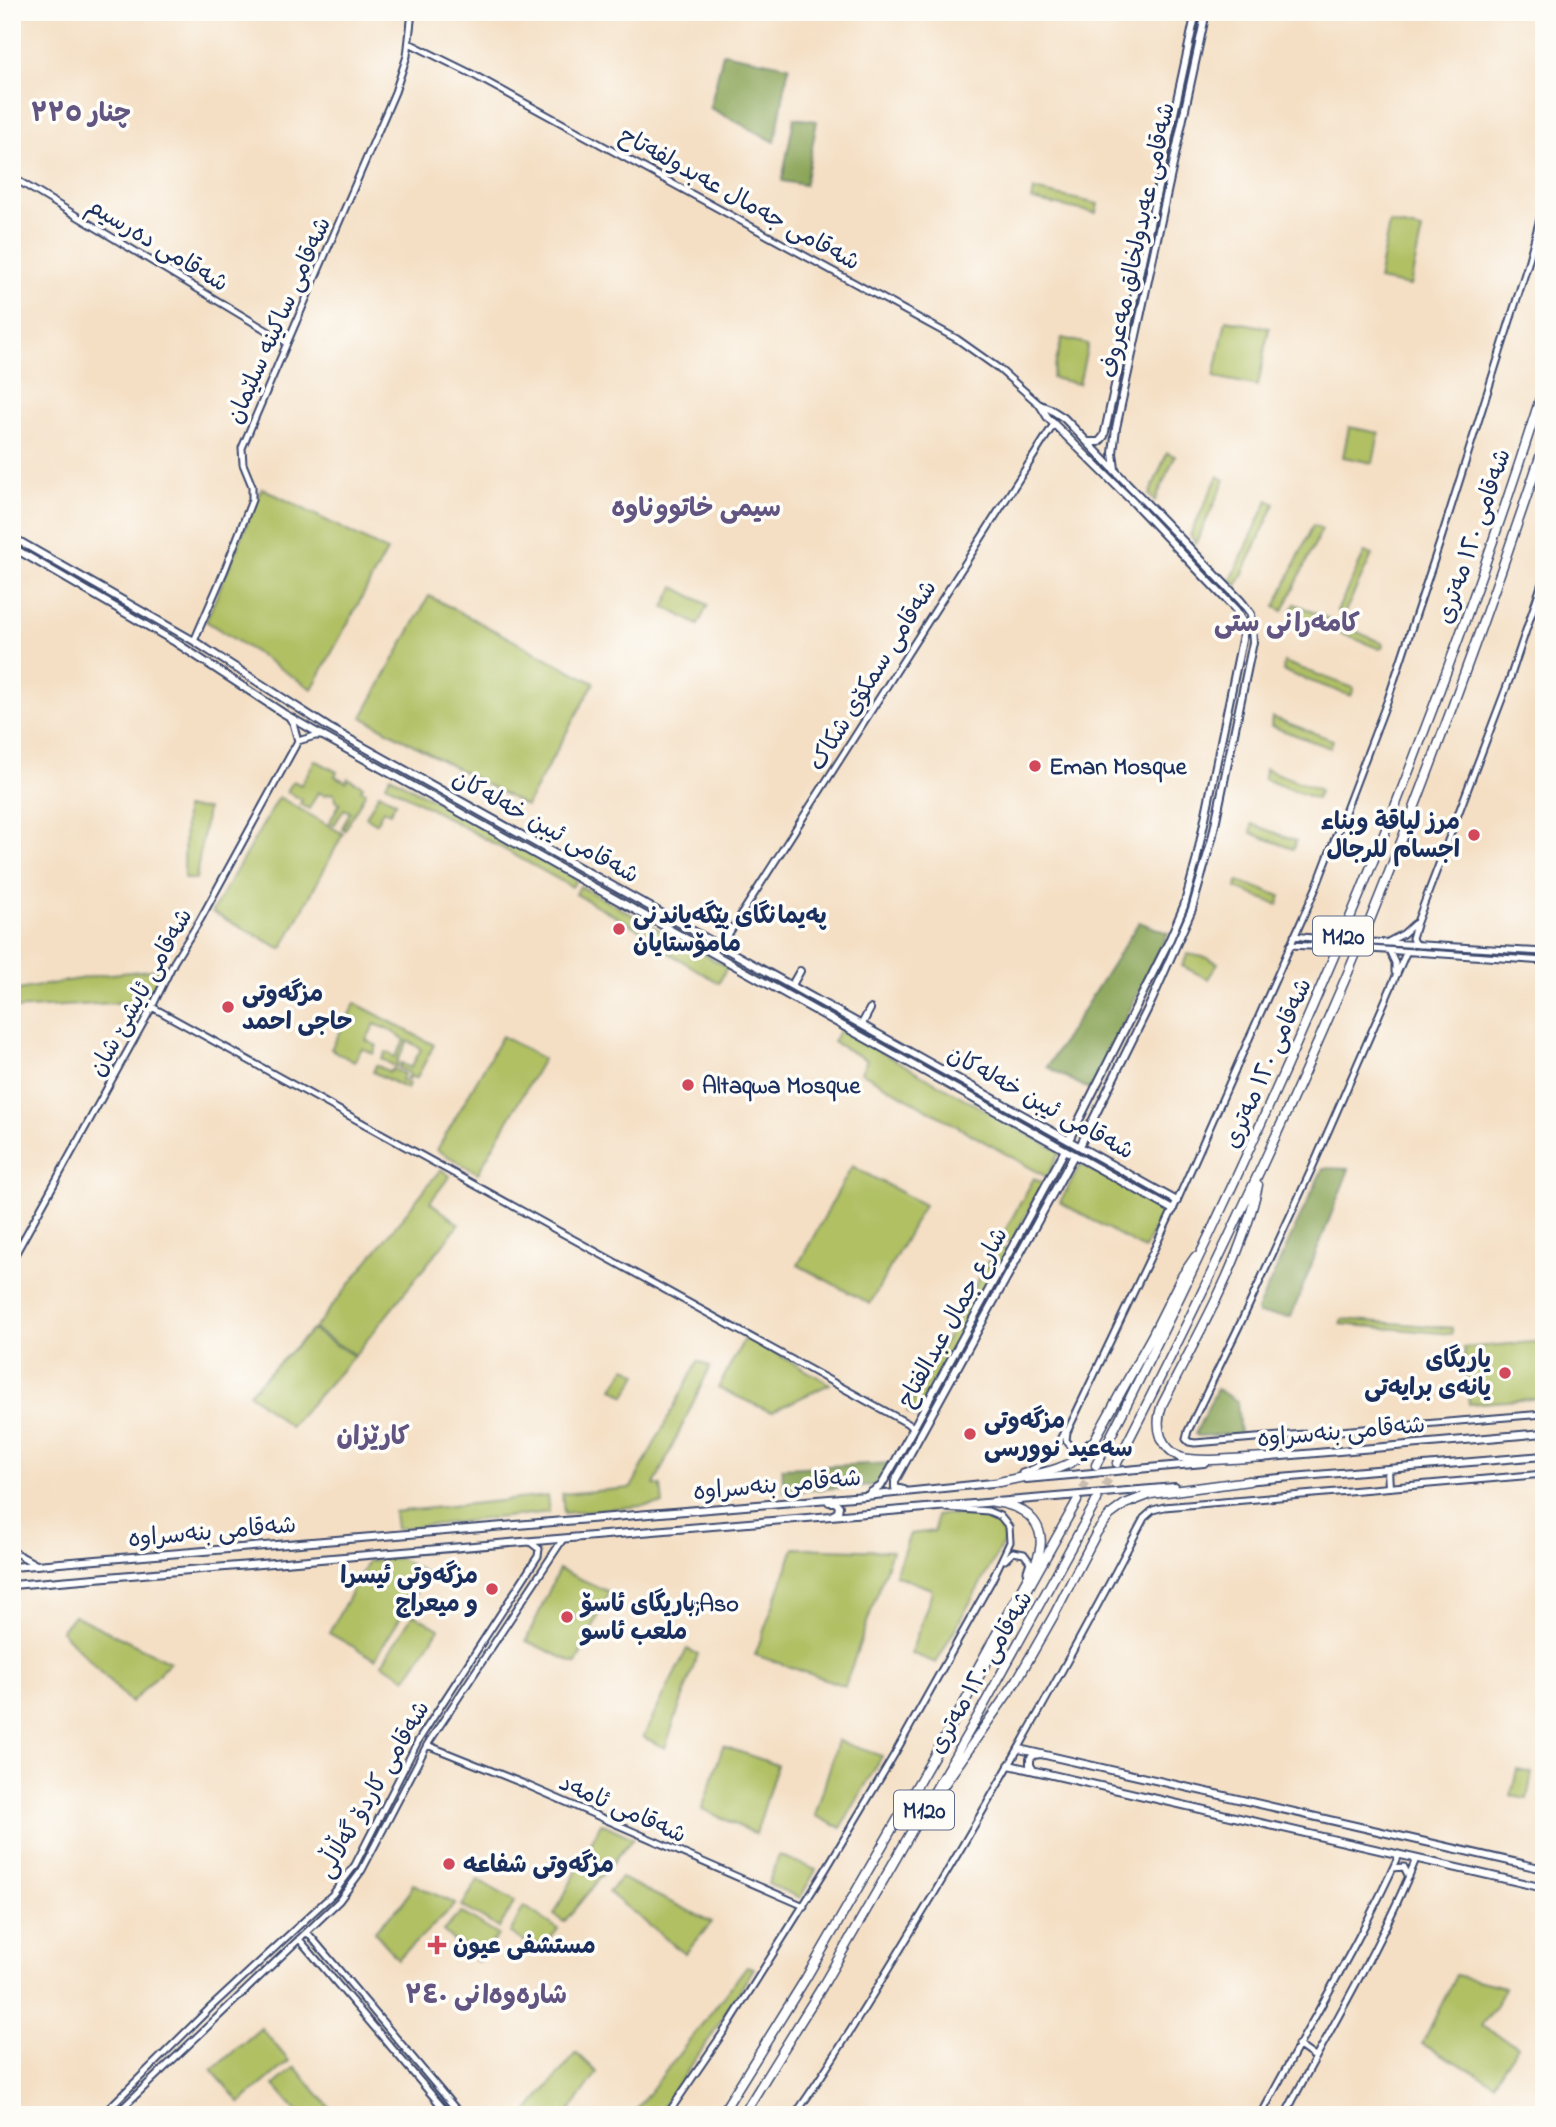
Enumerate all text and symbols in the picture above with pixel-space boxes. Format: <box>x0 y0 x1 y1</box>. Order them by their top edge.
district label: چنار ٣٣٥ <box>31 96 131 134</box>
street label: شەقامی عەبدولخالق مەعروف <box>1093 100 1186 381</box>
street label: شەقامی جەمال عەبدولفەتاح <box>612 119 866 281</box>
street label: شەقامی دەرسیم <box>79 190 234 302</box>
street label: شەقامی ساکینە سلێمان <box>219 212 342 430</box>
street label: شەقامی ١٢٠ مەتری <box>1429 444 1522 629</box>
district label: سیمی خاتووناوه <box>611 491 781 529</box>
street label: شەقامی سمکۆی شکاک <box>801 574 947 779</box>
district label: كامه‌رانی ستی <box>1214 606 1361 644</box>
place label: Eman Mosque <box>1049 751 1188 786</box>
marker: Eman Mosque <box>1027 758 1043 774</box>
street label: شەقامی ئیبن خەلەکان <box>445 762 645 894</box>
place label: مرز لياقة وبناء اجسام للرجال <box>1321 806 1460 869</box>
marker: مرز لياقة وبناء اجسام للرجال <box>1466 827 1482 843</box>
place label: پەیمانگای پێگەیاندنی مامۆستایان <box>633 900 827 963</box>
street label: شەقامی ئایشێ شان <box>81 903 203 1084</box>
road number: M120 <box>1313 917 1373 956</box>
marker: پەیمانگای پێگەیاندنی مامۆستایان <box>611 921 627 937</box>
street label: شەقامی ١٢٠ مەتری <box>1216 973 1323 1155</box>
place label: مزگەوتی حاجی احمد <box>242 978 352 1041</box>
marker: مزگەوتی حاجی احمد <box>220 999 236 1015</box>
street label: شەقامی ئیبن خەلەکان <box>940 1038 1140 1170</box>
place label: Altaqwa Mosque <box>702 1070 861 1105</box>
marker: Altaqwa Mosque <box>680 1077 696 1093</box>
street label: شارع جمال عبدالفتاح <box>890 1222 1018 1415</box>
place label: یاریگای یانەی برایەتی <box>1364 1344 1491 1407</box>
marker: یاریگای یانەی برایەتی <box>1497 1365 1513 1381</box>
place label: مزگەوتی سەعید نوورسی <box>984 1405 1133 1468</box>
street label: شەقامی بنەسراوە <box>1256 1409 1427 1458</box>
district label: کارێزان <box>337 1419 410 1457</box>
marker: مزگەوتی سەعید نوورسی <box>962 1426 978 1442</box>
street label: شەقامی بنەسراوە <box>692 1462 863 1511</box>
street label: شەقامی بنەسراوە <box>127 1509 298 1558</box>
place label: مزگەوتی ئیسرا و میعراج <box>340 1560 478 1623</box>
marker: مزگەوتی ئیسرا و میعراج <box>484 1581 500 1597</box>
street label: شەقامی ١٢٠ مەتری <box>921 1585 1043 1761</box>
place label: یاریگای ئاسۆ;Aso ملعب ئاسو <box>579 1588 739 1651</box>
marker: یاریگای ئاسۆ;Aso ملعب ئاسو <box>559 1609 575 1625</box>
street label: شەقامی کاردۆ گەڵاڵی <box>307 1693 440 1886</box>
street label: شەقامی ئامەد <box>553 1767 691 1854</box>
road number: M120 <box>894 1790 954 1829</box>
place label: مزگەوتی شفاعە <box>463 1849 614 1884</box>
marker: مزگەوتی شفاعە <box>441 1856 457 1872</box>
place label: مستشفى عيون <box>453 1930 596 1965</box>
marker: مستشفى عيون <box>427 1935 447 1955</box>
district label: شارەوەانی ٣٤٠ <box>405 1978 567 2016</box>

